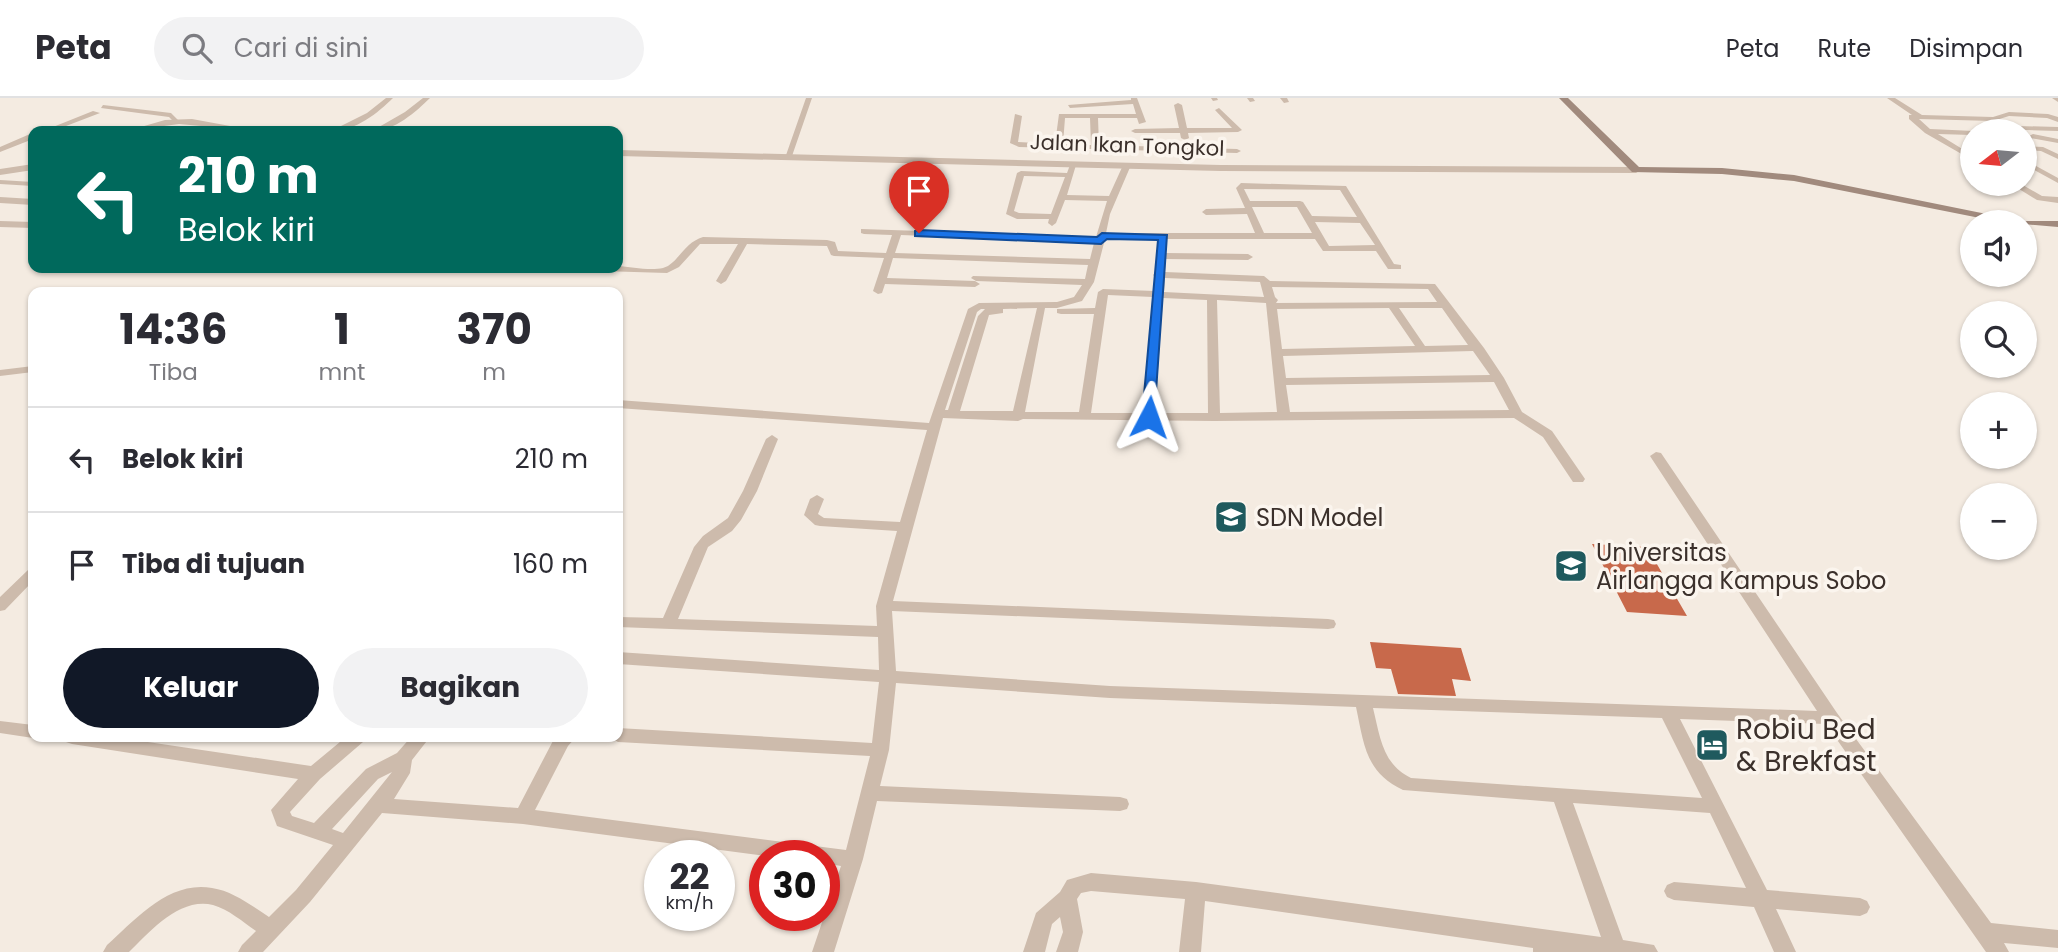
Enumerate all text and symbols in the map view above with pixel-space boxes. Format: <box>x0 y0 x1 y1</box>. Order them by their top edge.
search box <box>154 17 644 80</box>
text: Peta <box>35 24 112 71</box>
icon: search <box>178 29 216 67</box>
text: Cari di sini <box>234 30 368 66</box>
text: Peta <box>1726 32 1780 65</box>
text: Rute <box>1818 32 1871 65</box>
text: Disimpan <box>1909 32 2023 65</box>
north arrow <box>1960 119 2037 196</box>
map controls <box>1960 119 2037 560</box>
street label: Jalan Ikan Tongkol <box>1029 127 1225 163</box>
text: 210 m <box>178 142 319 210</box>
icon: left <box>63 154 154 245</box>
pin <box>889 161 949 233</box>
icon: arrive <box>900 172 938 210</box>
text: Belok kiri <box>178 207 315 252</box>
button: sound <box>1960 210 2037 287</box>
text: 14:36 <box>119 300 227 359</box>
text: 1 <box>334 300 350 359</box>
text: 370 <box>457 300 532 359</box>
button: search <box>1960 301 2037 378</box>
text: Tiba <box>149 356 198 388</box>
text: mnt <box>319 356 365 388</box>
text: m <box>482 356 506 388</box>
position arrow <box>1112 380 1186 454</box>
button: + <box>1960 392 2037 469</box>
icon: left <box>63 441 101 479</box>
text: Belok kiri <box>122 441 244 477</box>
text: 210 m <box>515 441 588 477</box>
button: − <box>1960 483 2037 560</box>
school or university icon: SDN Model <box>1212 498 1250 536</box>
place label: SDN Model <box>1256 501 1383 534</box>
place label: Universitas Airlangga Kampus Sobo <box>1596 536 1886 597</box>
icon: arrive <box>63 546 101 584</box>
text: Tiba di tujuan <box>122 546 305 582</box>
text: 160 m <box>513 546 588 582</box>
school or university icon: Universitas Airlangga Kampus Sobo <box>1552 547 1590 585</box>
button: Keluar <box>63 648 319 728</box>
button: Bagikan <box>333 648 588 728</box>
place label: Robiu Bed & Brekfast <box>1736 710 1877 781</box>
hotel icon: Robiu Bed & Brekfast <box>1693 726 1731 764</box>
speed limit sign: 30 <box>749 840 840 931</box>
text: 22 <box>670 852 709 901</box>
text: km/h <box>666 890 713 915</box>

